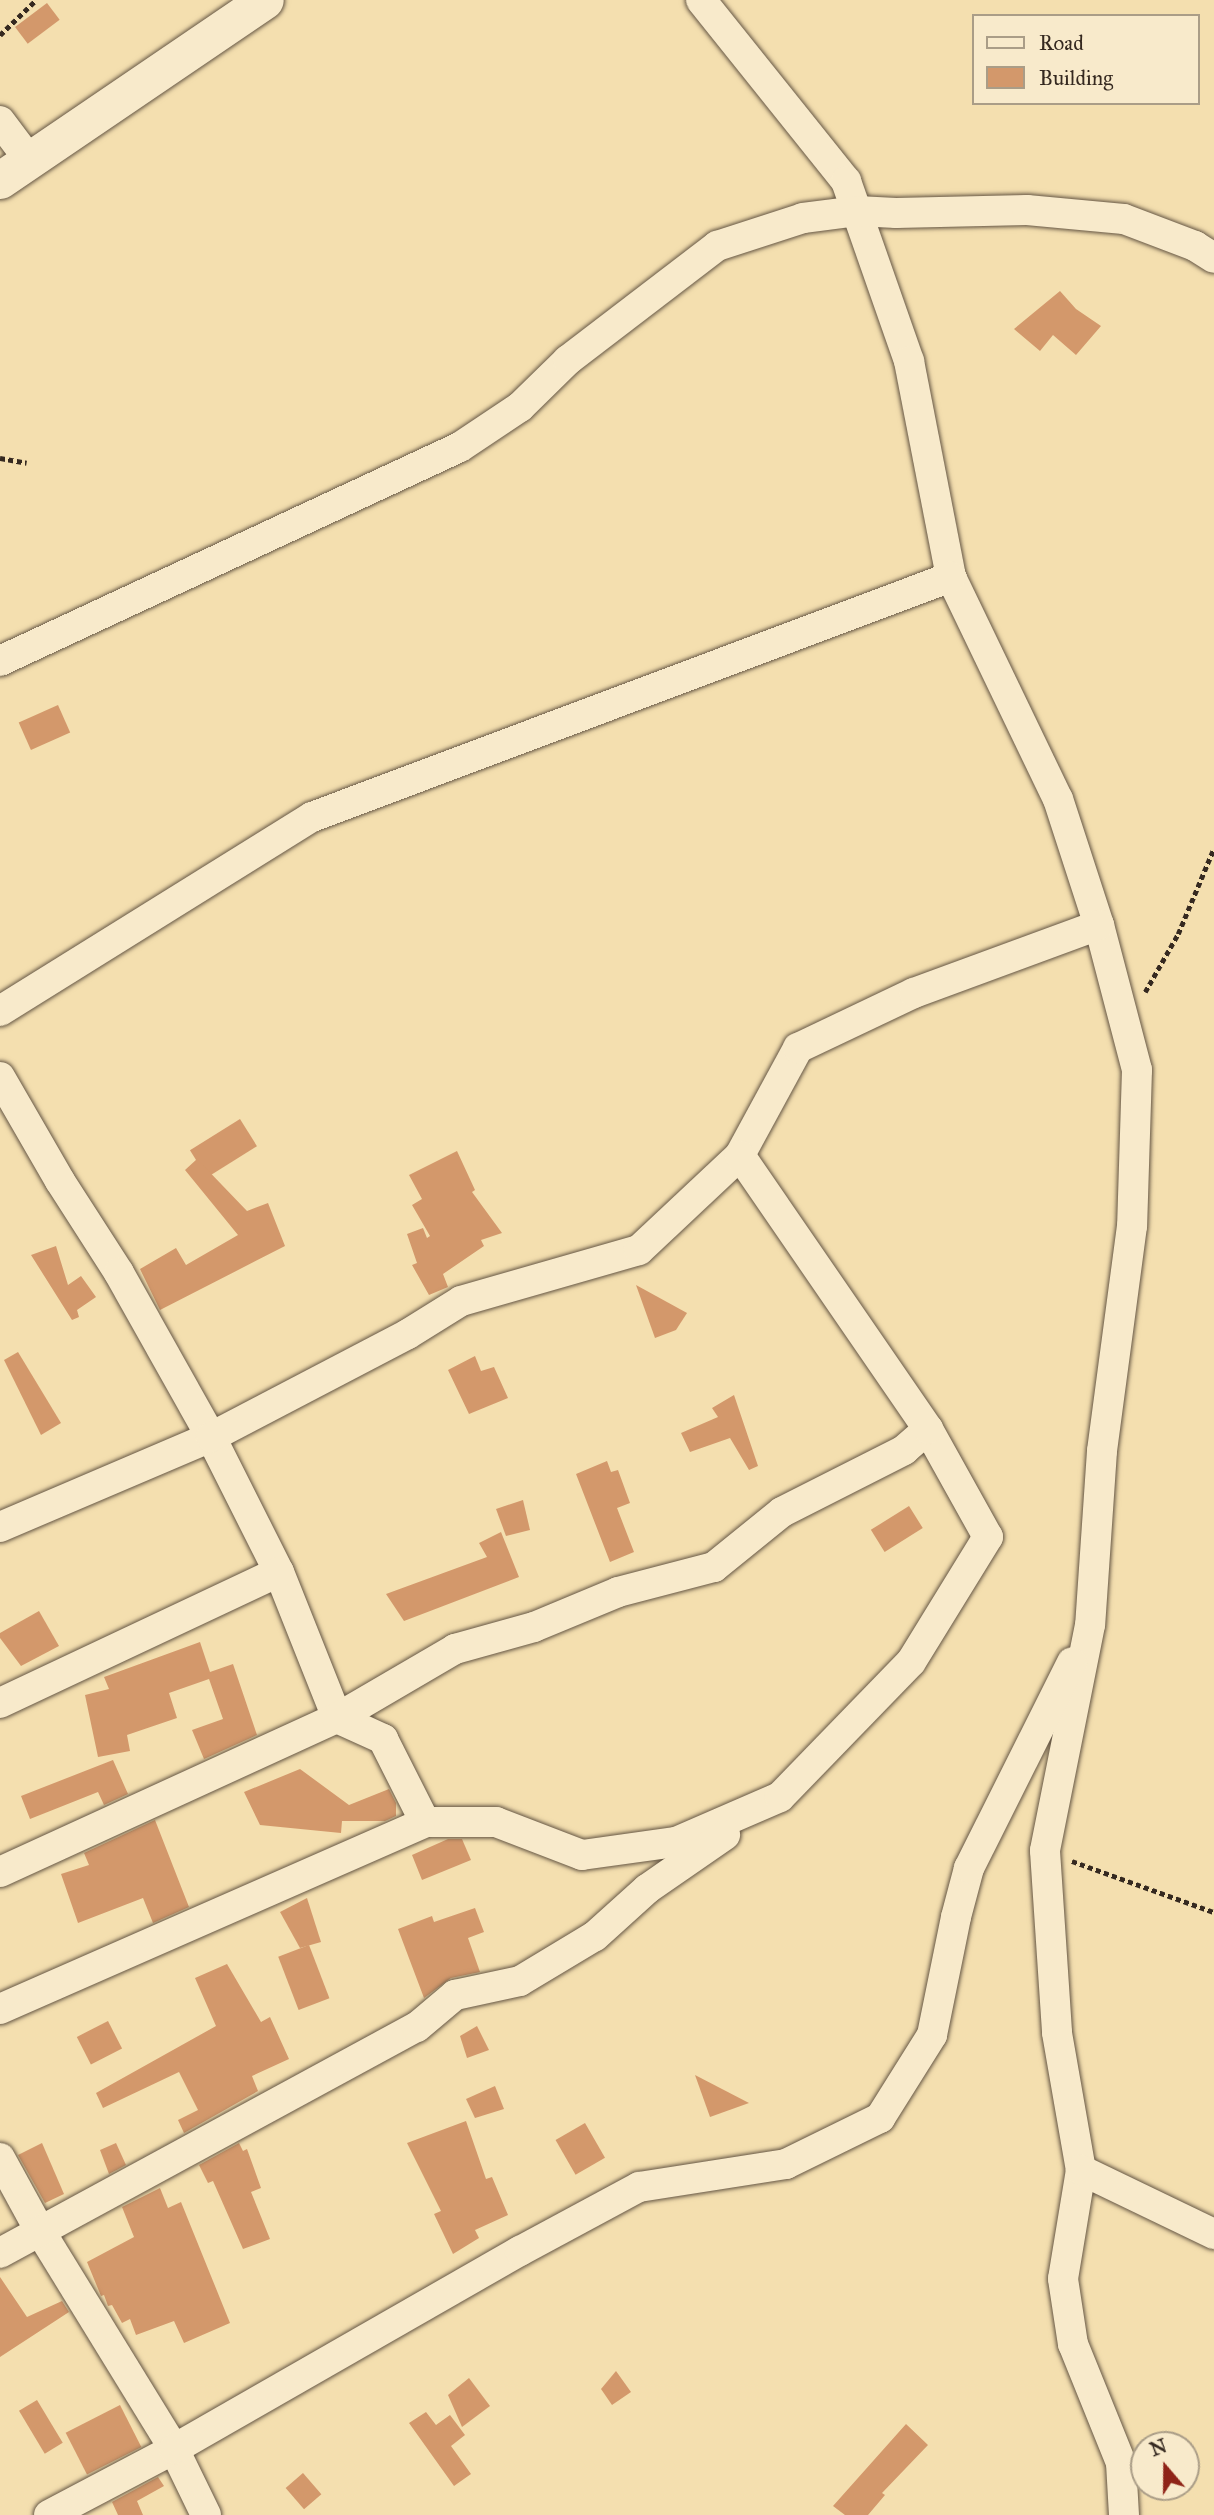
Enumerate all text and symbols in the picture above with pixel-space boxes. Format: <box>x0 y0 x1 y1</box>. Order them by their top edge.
legend <box>972 14 1200 105</box>
text: Road <box>1039 30 1084 56</box>
text: Building <box>1039 65 1113 91</box>
north arrow <box>1130 2431 1200 2501</box>
text: N <box>1147 2434 1170 2461</box>

